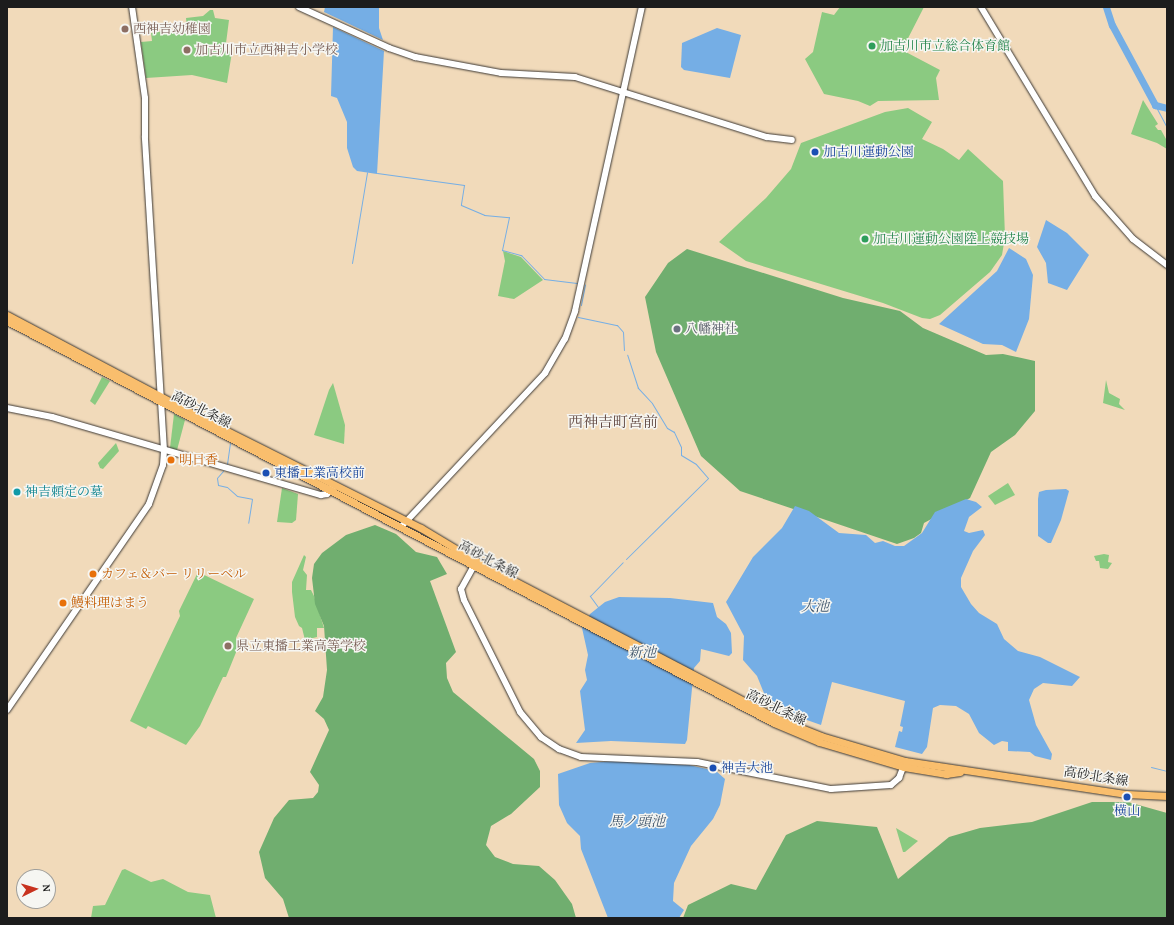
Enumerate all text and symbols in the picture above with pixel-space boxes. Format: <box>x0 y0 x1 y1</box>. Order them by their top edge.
place label: 西神吉幼稚園 <box>133 21 211 37</box>
marker: 西神吉幼稚園 <box>120 24 130 34</box>
place label: 加古川市立総合体育館 <box>880 38 1010 54</box>
marker: 加古川市立総合体育館 <box>867 41 877 51</box>
place label: 加古川市立西神吉小学校 <box>195 42 338 58</box>
marker: 加古川市立西神吉小学校 <box>182 45 192 55</box>
place label: 加古川運動公園 <box>823 144 914 160</box>
marker: 加古川運動公園 <box>810 147 820 157</box>
place label: 加古川運動公園陸上競技場 <box>873 231 1029 247</box>
marker: 加古川運動公園陸上競技場 <box>860 234 870 244</box>
place label: 八幡神社 <box>685 321 737 337</box>
marker: 八幡神社 <box>672 324 682 334</box>
street label: 高砂北条線 <box>169 388 233 432</box>
district label: 西神吉町宮前 <box>568 413 658 431</box>
place label: 明日香 <box>179 452 218 468</box>
marker: 明日香 <box>166 455 176 465</box>
place label: 東播工業高校前 <box>274 465 365 481</box>
marker: 東播工業高校前 <box>261 468 271 478</box>
place label: 神吉頼定の墓 <box>25 484 103 500</box>
marker: 神吉頼定の墓 <box>12 487 22 497</box>
street label: 高砂北条線 <box>456 538 520 582</box>
place label: カフェ＆バー リリーベル <box>101 566 247 582</box>
marker: カフェ＆バー リリーベル <box>88 569 98 579</box>
place label: 鰻料理はまう <box>71 595 149 611</box>
marker: 鰻料理はまう <box>58 598 68 608</box>
water label: 大池 <box>801 598 829 614</box>
place label: 県立東播工業高等学校 <box>236 638 366 654</box>
marker: 県立東播工業高等学校 <box>223 641 233 651</box>
water label: 新池 <box>628 644 656 660</box>
street label: 高砂北条線 <box>743 687 809 729</box>
place label: 神吉大池 <box>721 760 773 776</box>
marker: 神吉大池 <box>708 763 718 773</box>
street label: 高砂北条線 <box>1063 764 1129 790</box>
marker: 横山 <box>1122 792 1132 802</box>
place label: 横山 <box>1114 803 1140 819</box>
water label: 馬ノ頭池 <box>609 813 665 829</box>
north arrow <box>16 869 56 909</box>
text: N <box>39 884 55 892</box>

